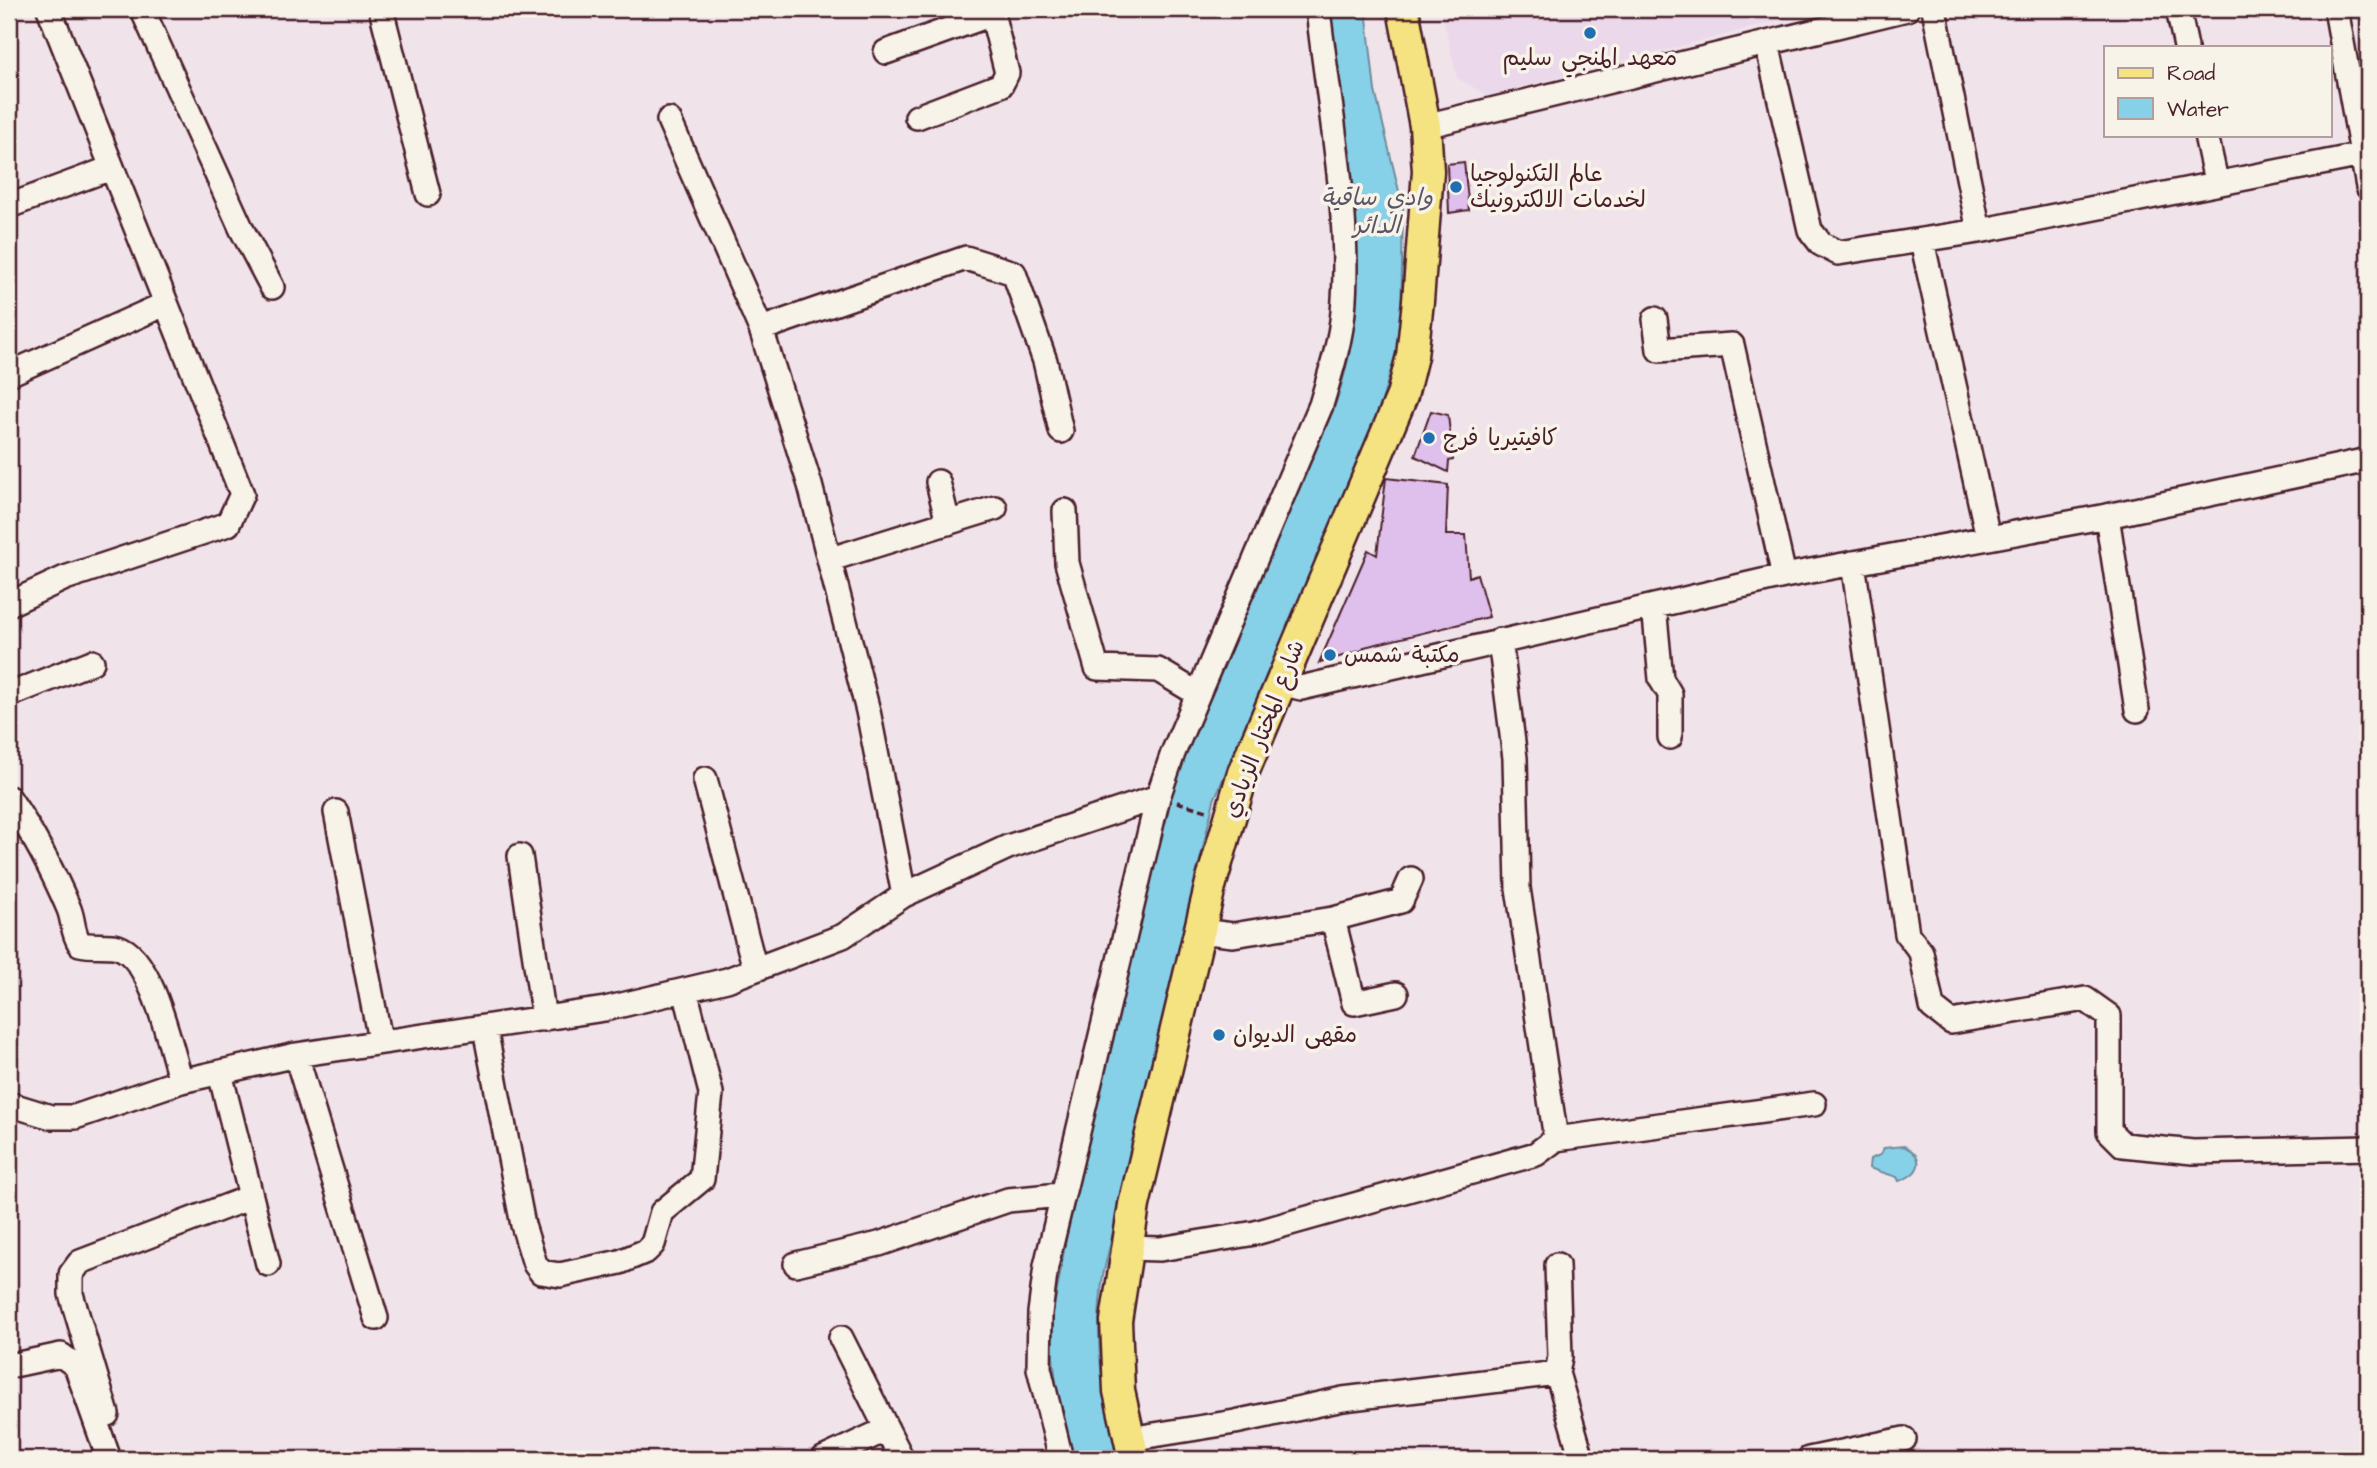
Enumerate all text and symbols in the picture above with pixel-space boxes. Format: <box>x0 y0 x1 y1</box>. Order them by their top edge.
marker: معهد المنجي سليم <box>1582 25 1598 41</box>
place label: معهد المنجي سليم <box>1503 42 1677 78</box>
legend <box>2104 46 2332 136</box>
text: Road <box>2167 59 2215 88</box>
text: Water <box>2167 95 2229 124</box>
place label: عالم التكنولوجيا لخدمات الالكترونيك <box>1470 158 1646 216</box>
marker: عالم التكنولوجيا لخدمات الالكترونيك <box>1448 179 1464 195</box>
water label: وادي ساقية الدائر <box>1321 181 1433 243</box>
place label: كافيتيريا فرح <box>1443 422 1558 454</box>
marker: كافيتيريا فرح <box>1421 430 1437 446</box>
street label: شارع المختار الزيادي <box>1215 635 1313 823</box>
place label: مكتبة شمس <box>1344 639 1460 671</box>
marker: مكتبة شمس <box>1322 647 1338 663</box>
place label: مقهى الديوان <box>1233 1019 1357 1051</box>
marker: مقهى الديوان <box>1211 1027 1227 1043</box>

